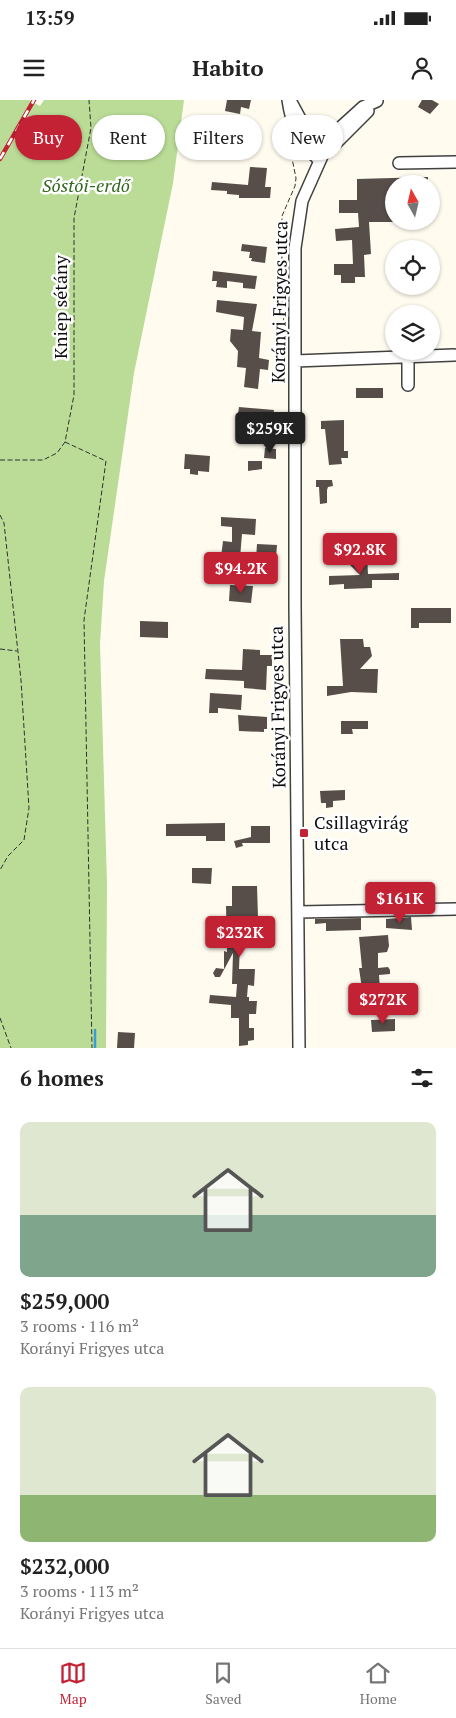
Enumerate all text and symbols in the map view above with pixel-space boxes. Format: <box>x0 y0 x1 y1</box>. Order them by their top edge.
text: 13:59 <box>25 5 74 30</box>
text: Habito <box>192 53 264 82</box>
icon: menu <box>20 54 48 82</box>
icon: person <box>408 54 436 82</box>
chip: Buy <box>15 115 82 160</box>
chip: Rent <box>92 115 165 160</box>
chip: Filters <box>175 115 262 160</box>
chip: New <box>272 115 343 160</box>
park label: Sóstói-erdő <box>42 173 131 197</box>
north arrow <box>385 175 440 230</box>
map controls <box>385 175 440 360</box>
street label: Korányi Frigyes utca <box>266 221 292 383</box>
button: locate <box>385 240 440 295</box>
street label: Kniep sétány <box>48 254 72 359</box>
button: layers <box>385 305 440 360</box>
pin: $259K <box>235 412 305 454</box>
text: $259K <box>246 417 294 439</box>
pin: $92.8K <box>319 532 401 575</box>
text: $92.8K <box>334 538 386 560</box>
pin: $94.2K <box>200 552 282 594</box>
text: $94.2K <box>215 557 267 579</box>
street label: Korányi Frigyes utca <box>264 626 290 788</box>
place label: Csillagvirág utca <box>314 810 409 855</box>
marker: Csillagvirág utca <box>298 827 310 839</box>
pin: $161K <box>365 882 435 924</box>
text: $161K <box>376 887 424 909</box>
pin: $232K <box>205 916 275 958</box>
text: $232K <box>216 921 264 943</box>
pin: $272K <box>348 982 418 1025</box>
text: $272K <box>359 988 407 1010</box>
text: 6 homes <box>20 1064 104 1092</box>
icon: filters <box>408 1064 436 1092</box>
icon: home <box>183 1155 273 1245</box>
text: $259,000 <box>20 1287 109 1315</box>
text: 3 rooms · 116 m² <box>20 1315 139 1337</box>
text: Korányi Frigyes utca <box>20 1337 164 1359</box>
icon: home <box>183 1420 273 1510</box>
text: $232,000 <box>20 1552 109 1580</box>
text: 3 rooms · 113 m² <box>20 1580 139 1602</box>
text: Korányi Frigyes utca <box>20 1602 164 1624</box>
tab: Map <box>59 1659 87 1708</box>
tab: Saved <box>205 1659 242 1708</box>
tab: Home <box>360 1659 397 1708</box>

